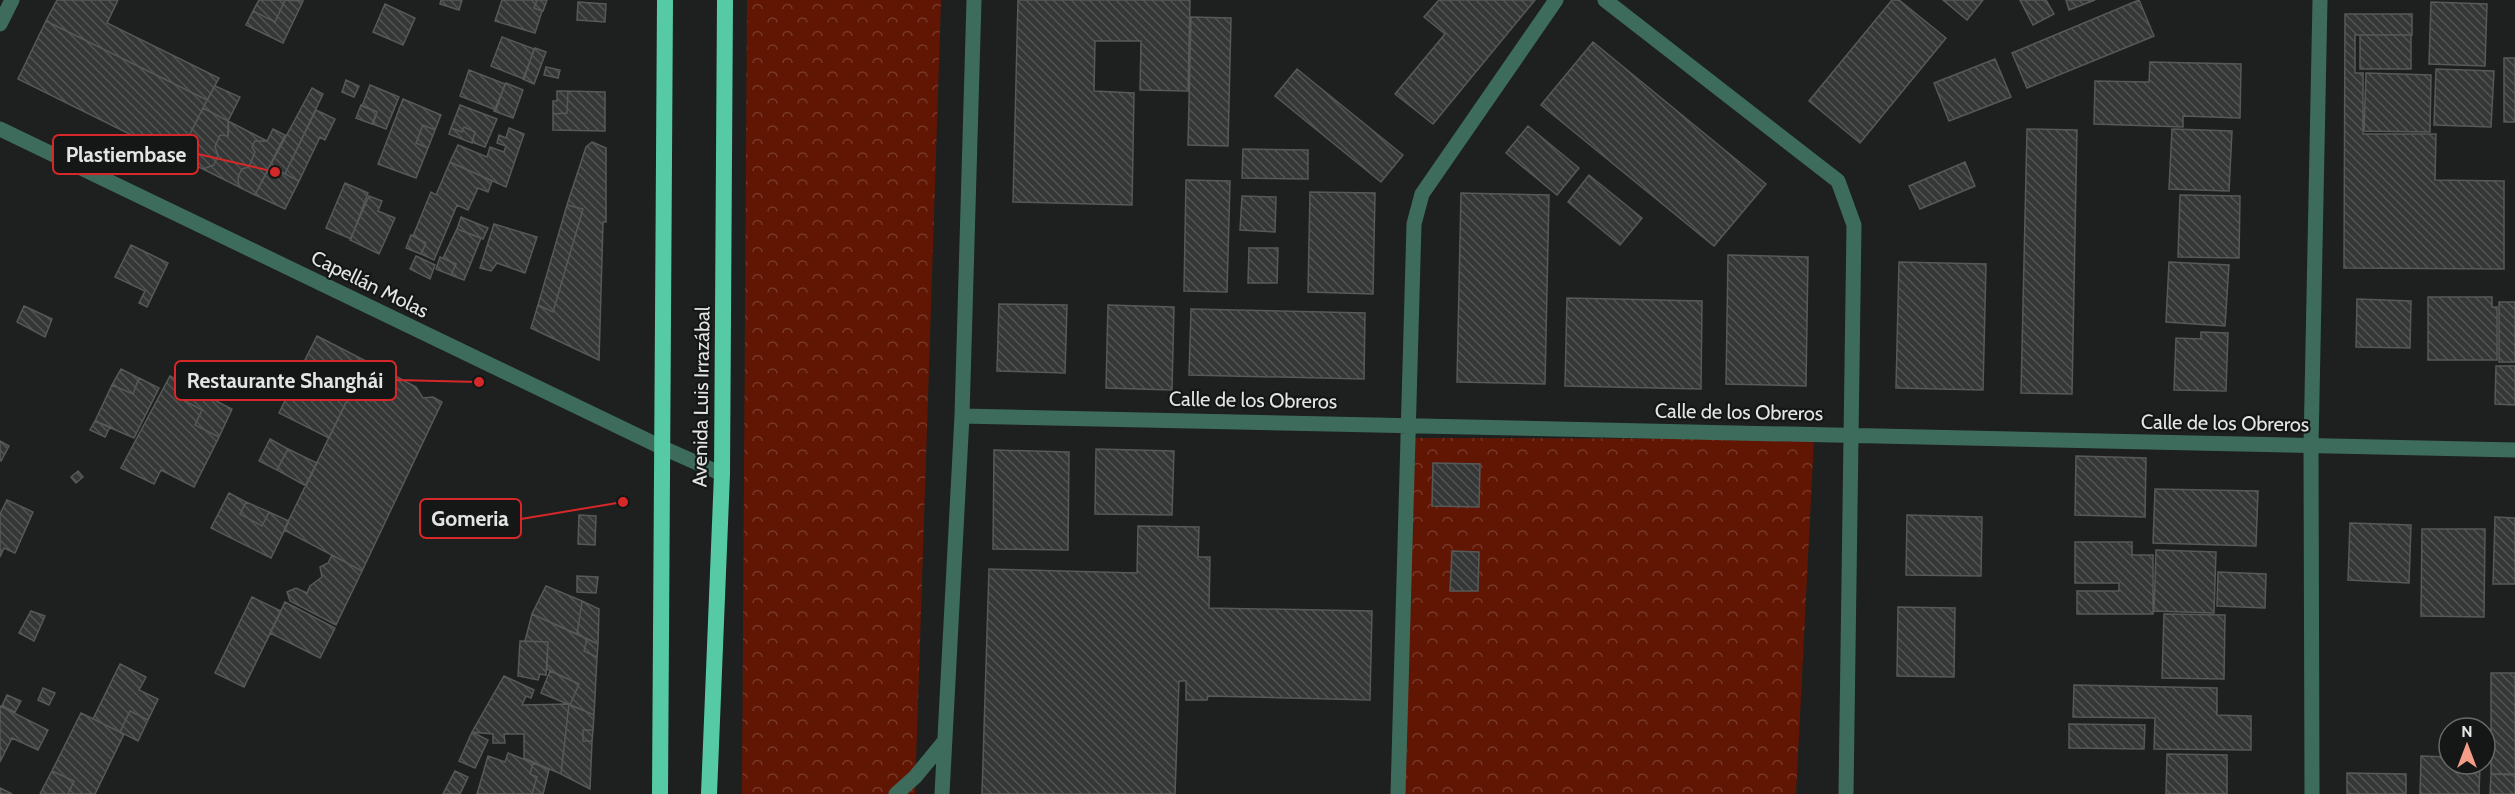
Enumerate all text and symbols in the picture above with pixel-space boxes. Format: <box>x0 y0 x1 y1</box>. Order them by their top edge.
callout: Plastiembase <box>53 135 198 174</box>
text: Plastiembase <box>66 142 187 167</box>
street label: Capellán Molas <box>307 245 433 323</box>
street label: Avenida Luis Irrazábal <box>687 306 715 488</box>
callout: Restaurante Shanghái <box>175 361 396 400</box>
text: Restaurante Shanghái <box>187 368 383 393</box>
street label: Calle de los Obreros <box>1169 387 1337 413</box>
street label: Calle de los Obreros <box>1655 399 1823 425</box>
street label: Calle de los Obreros <box>2141 410 2309 436</box>
callout: Gomeria <box>420 499 521 538</box>
text: Gomeria <box>431 506 509 531</box>
north arrow <box>2437 716 2497 776</box>
text: N <box>2461 722 2473 741</box>

